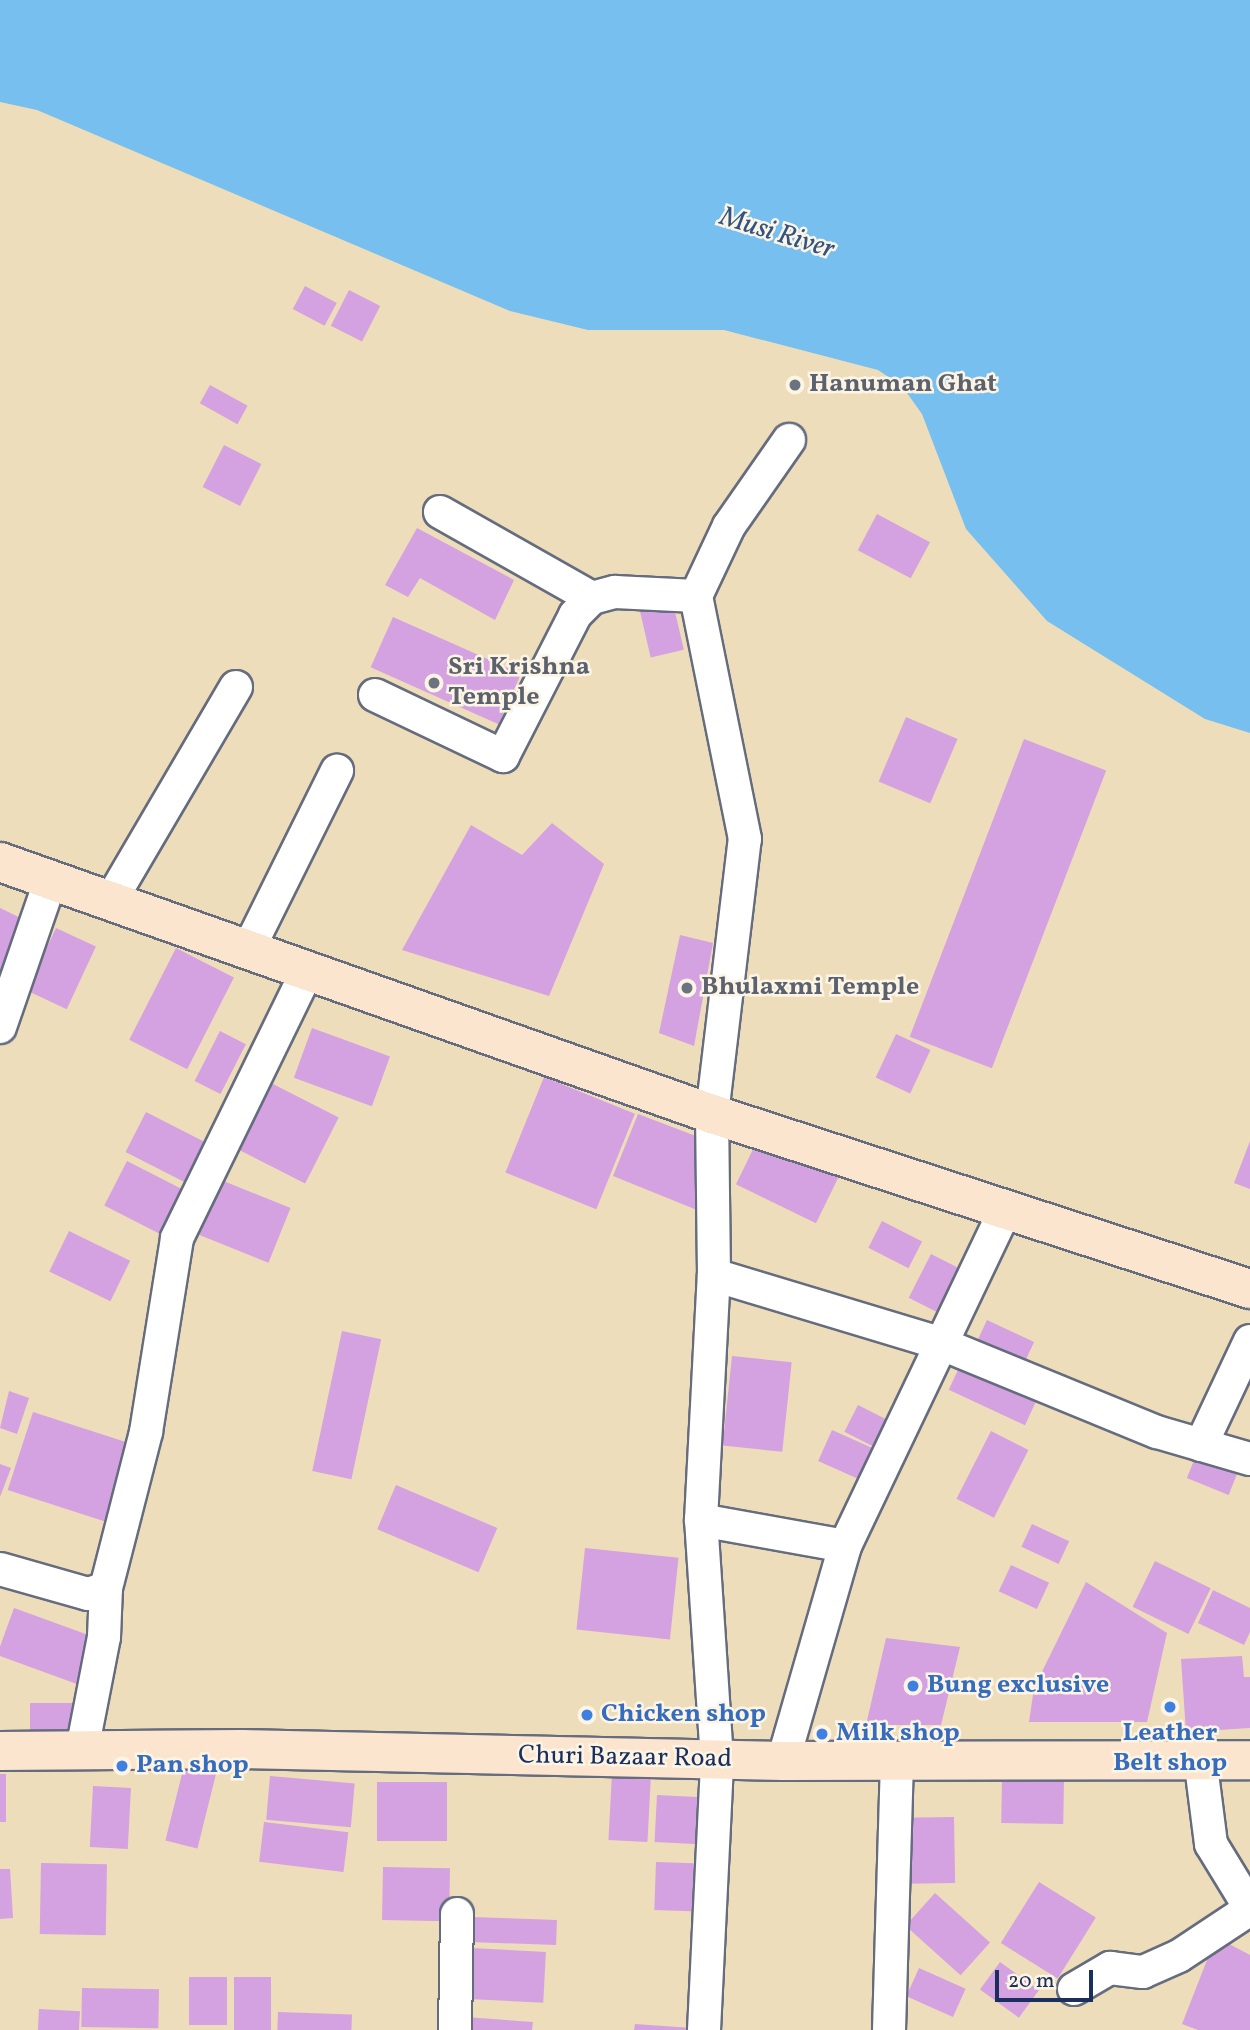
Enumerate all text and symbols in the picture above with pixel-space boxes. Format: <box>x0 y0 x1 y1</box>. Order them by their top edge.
water label: Musi River <box>716 201 838 267</box>
place label: Hanuman Ghat <box>809 369 997 401</box>
marker: Hanuman Ghat <box>787 377 803 393</box>
place label: Sri Krishna Temple <box>448 652 590 714</box>
marker: Sri Krishna Temple <box>426 675 442 691</box>
place label: Bhulaxmi Temple <box>701 972 920 1004</box>
marker: Bhulaxmi Temple <box>679 980 695 996</box>
place label: Bung exclusive <box>927 1670 1109 1702</box>
marker: Bung exclusive <box>905 1678 921 1694</box>
place label: Chicken shop <box>601 1699 766 1731</box>
marker: Leather Belt shop <box>1162 1699 1178 1715</box>
marker: Chicken shop <box>579 1707 595 1723</box>
place label: Milk shop <box>836 1718 960 1750</box>
place label: Leather Belt shop <box>1113 1718 1227 1780</box>
marker: Milk shop <box>814 1726 830 1742</box>
street label: Churi Bazaar Road <box>518 1741 732 1775</box>
place label: Pan shop <box>136 1750 249 1782</box>
marker: Pan shop <box>114 1758 130 1774</box>
scale bar <box>998 1956 1096 2000</box>
text: 20 m <box>1008 1967 1054 1996</box>

